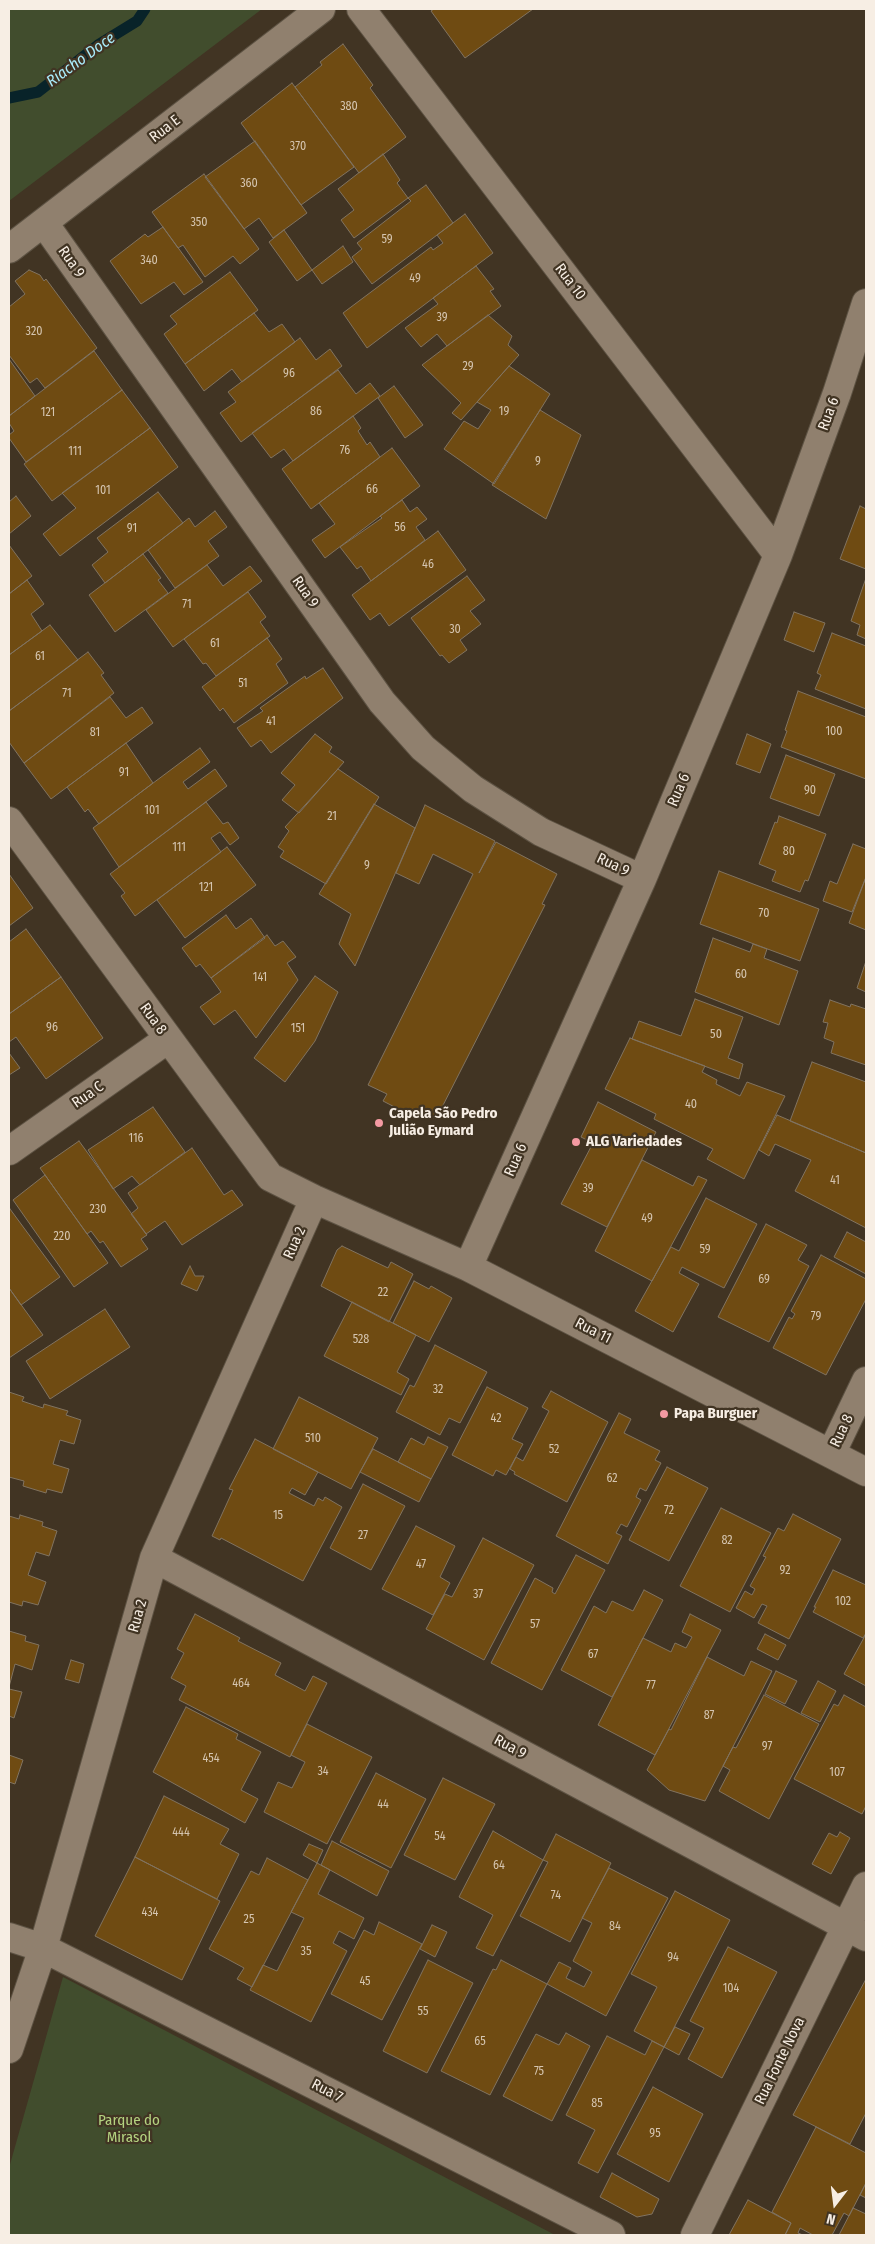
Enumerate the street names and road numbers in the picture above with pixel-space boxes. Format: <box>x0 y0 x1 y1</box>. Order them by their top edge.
street label: Rua E <box>146 111 184 147</box>
street label: Rua 9 <box>54 243 88 281</box>
street label: Rua 10 <box>551 260 589 304</box>
street label: Rua 6 <box>815 395 843 433</box>
street label: Rua 9 <box>288 573 322 611</box>
street label: Rua 6 <box>664 771 694 809</box>
street label: Rua 9 <box>594 850 632 880</box>
street label: Rua 8 <box>136 1000 170 1038</box>
street label: Rua C <box>69 1078 107 1112</box>
street label: Rua 6 <box>501 1141 531 1179</box>
street label: Rua 2 <box>280 1224 310 1262</box>
street label: Rua 11 <box>572 1314 614 1348</box>
street label: Rua 8 <box>827 1412 857 1450</box>
street label: Rua 2 <box>125 1597 151 1635</box>
street label: Rua 9 <box>491 1731 529 1763</box>
street label: Rua Fonte Nova <box>751 2014 809 2108</box>
street label: Rua 7 <box>308 2075 346 2107</box>

